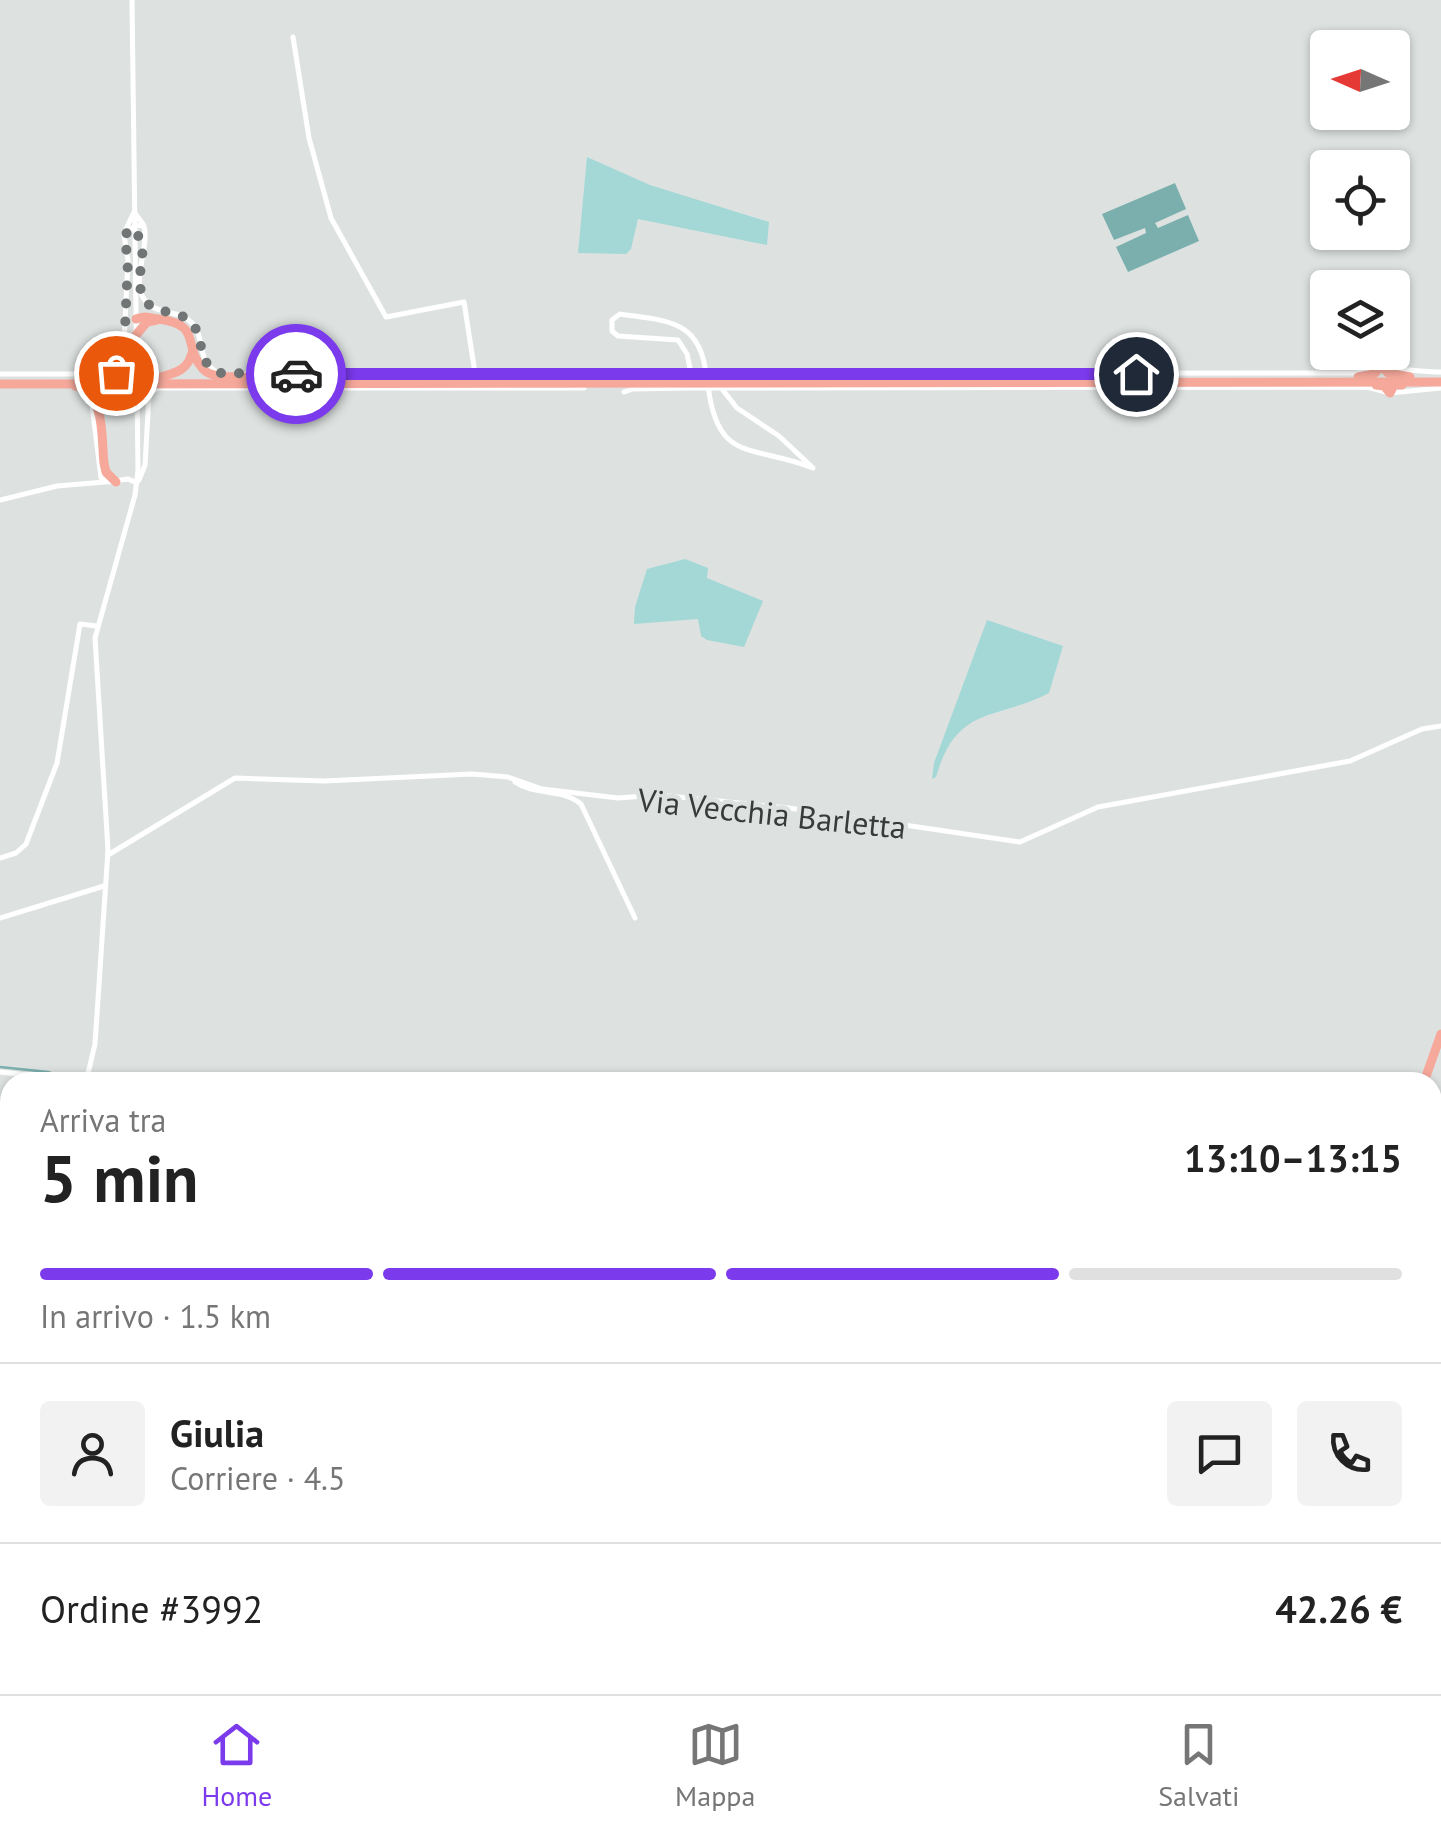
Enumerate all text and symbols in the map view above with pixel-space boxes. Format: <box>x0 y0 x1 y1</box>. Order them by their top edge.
north arrow <box>1310 30 1410 130</box>
map controls <box>1310 30 1410 370</box>
button: locate <box>1310 150 1410 250</box>
button: layers <box>1310 270 1410 370</box>
courier <box>246 324 346 424</box>
pin <box>74 331 159 416</box>
pin <box>1094 332 1179 417</box>
icon: bag <box>89 346 144 401</box>
icon: car <box>269 347 324 402</box>
icon: home <box>1109 347 1164 402</box>
street label: Via Vecchia Barletta <box>635 778 908 848</box>
text: Arriva tra <box>40 1099 167 1141</box>
text: 13:10–13:15 <box>1184 1133 1402 1182</box>
text: 5 min <box>40 1136 199 1220</box>
text: In arrivo · 1.5 km <box>40 1295 271 1337</box>
button: person <box>40 1401 145 1506</box>
button: chat <box>1167 1401 1272 1506</box>
button: phone <box>1297 1401 1402 1506</box>
text: Giulia <box>170 1408 264 1457</box>
text: Corriere · 4.5 <box>170 1457 345 1499</box>
text: Ordine #3992 <box>40 1584 263 1633</box>
text: 42.26 € <box>1275 1584 1402 1633</box>
tab: Home <box>201 1717 272 1814</box>
tab: Mappa <box>675 1717 755 1814</box>
tab: Salvati <box>1158 1717 1240 1814</box>

